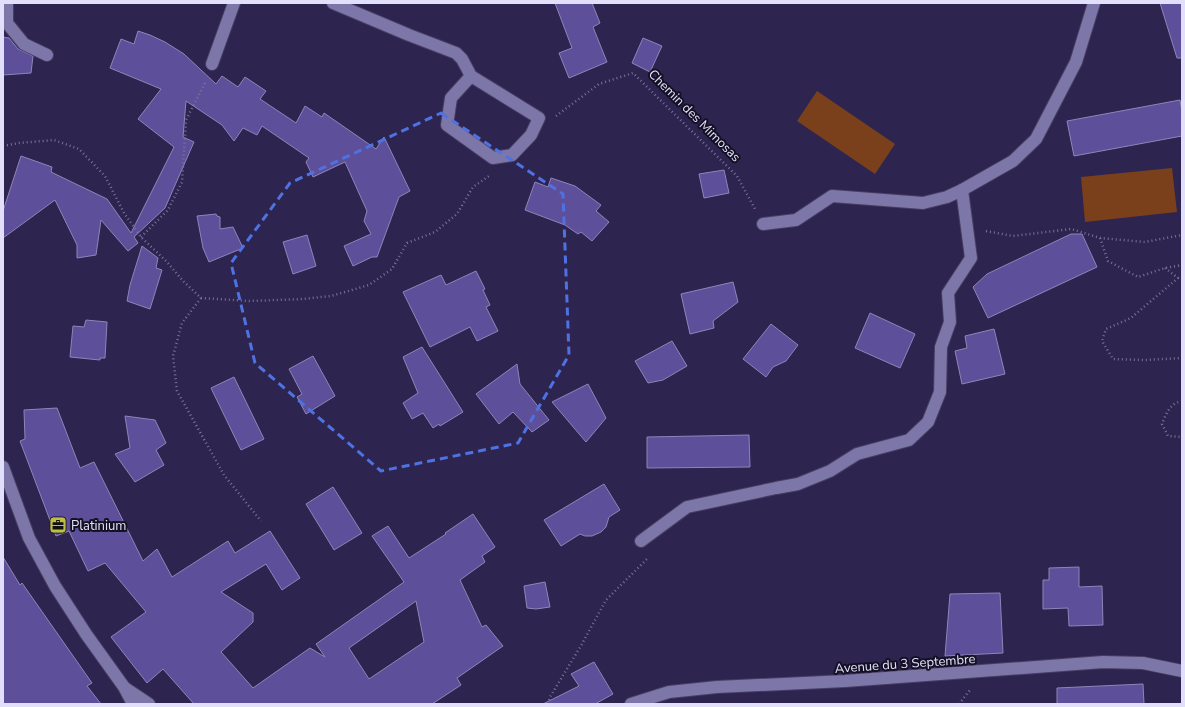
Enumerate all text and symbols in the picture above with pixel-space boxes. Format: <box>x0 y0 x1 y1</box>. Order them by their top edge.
street label: Chemin des Mimosas <box>644 66 744 166</box>
office icon: Platinium <box>48 515 68 535</box>
place label: Platinium <box>71 517 126 535</box>
street label: Avenue du 3 Septembre <box>834 650 976 678</box>

